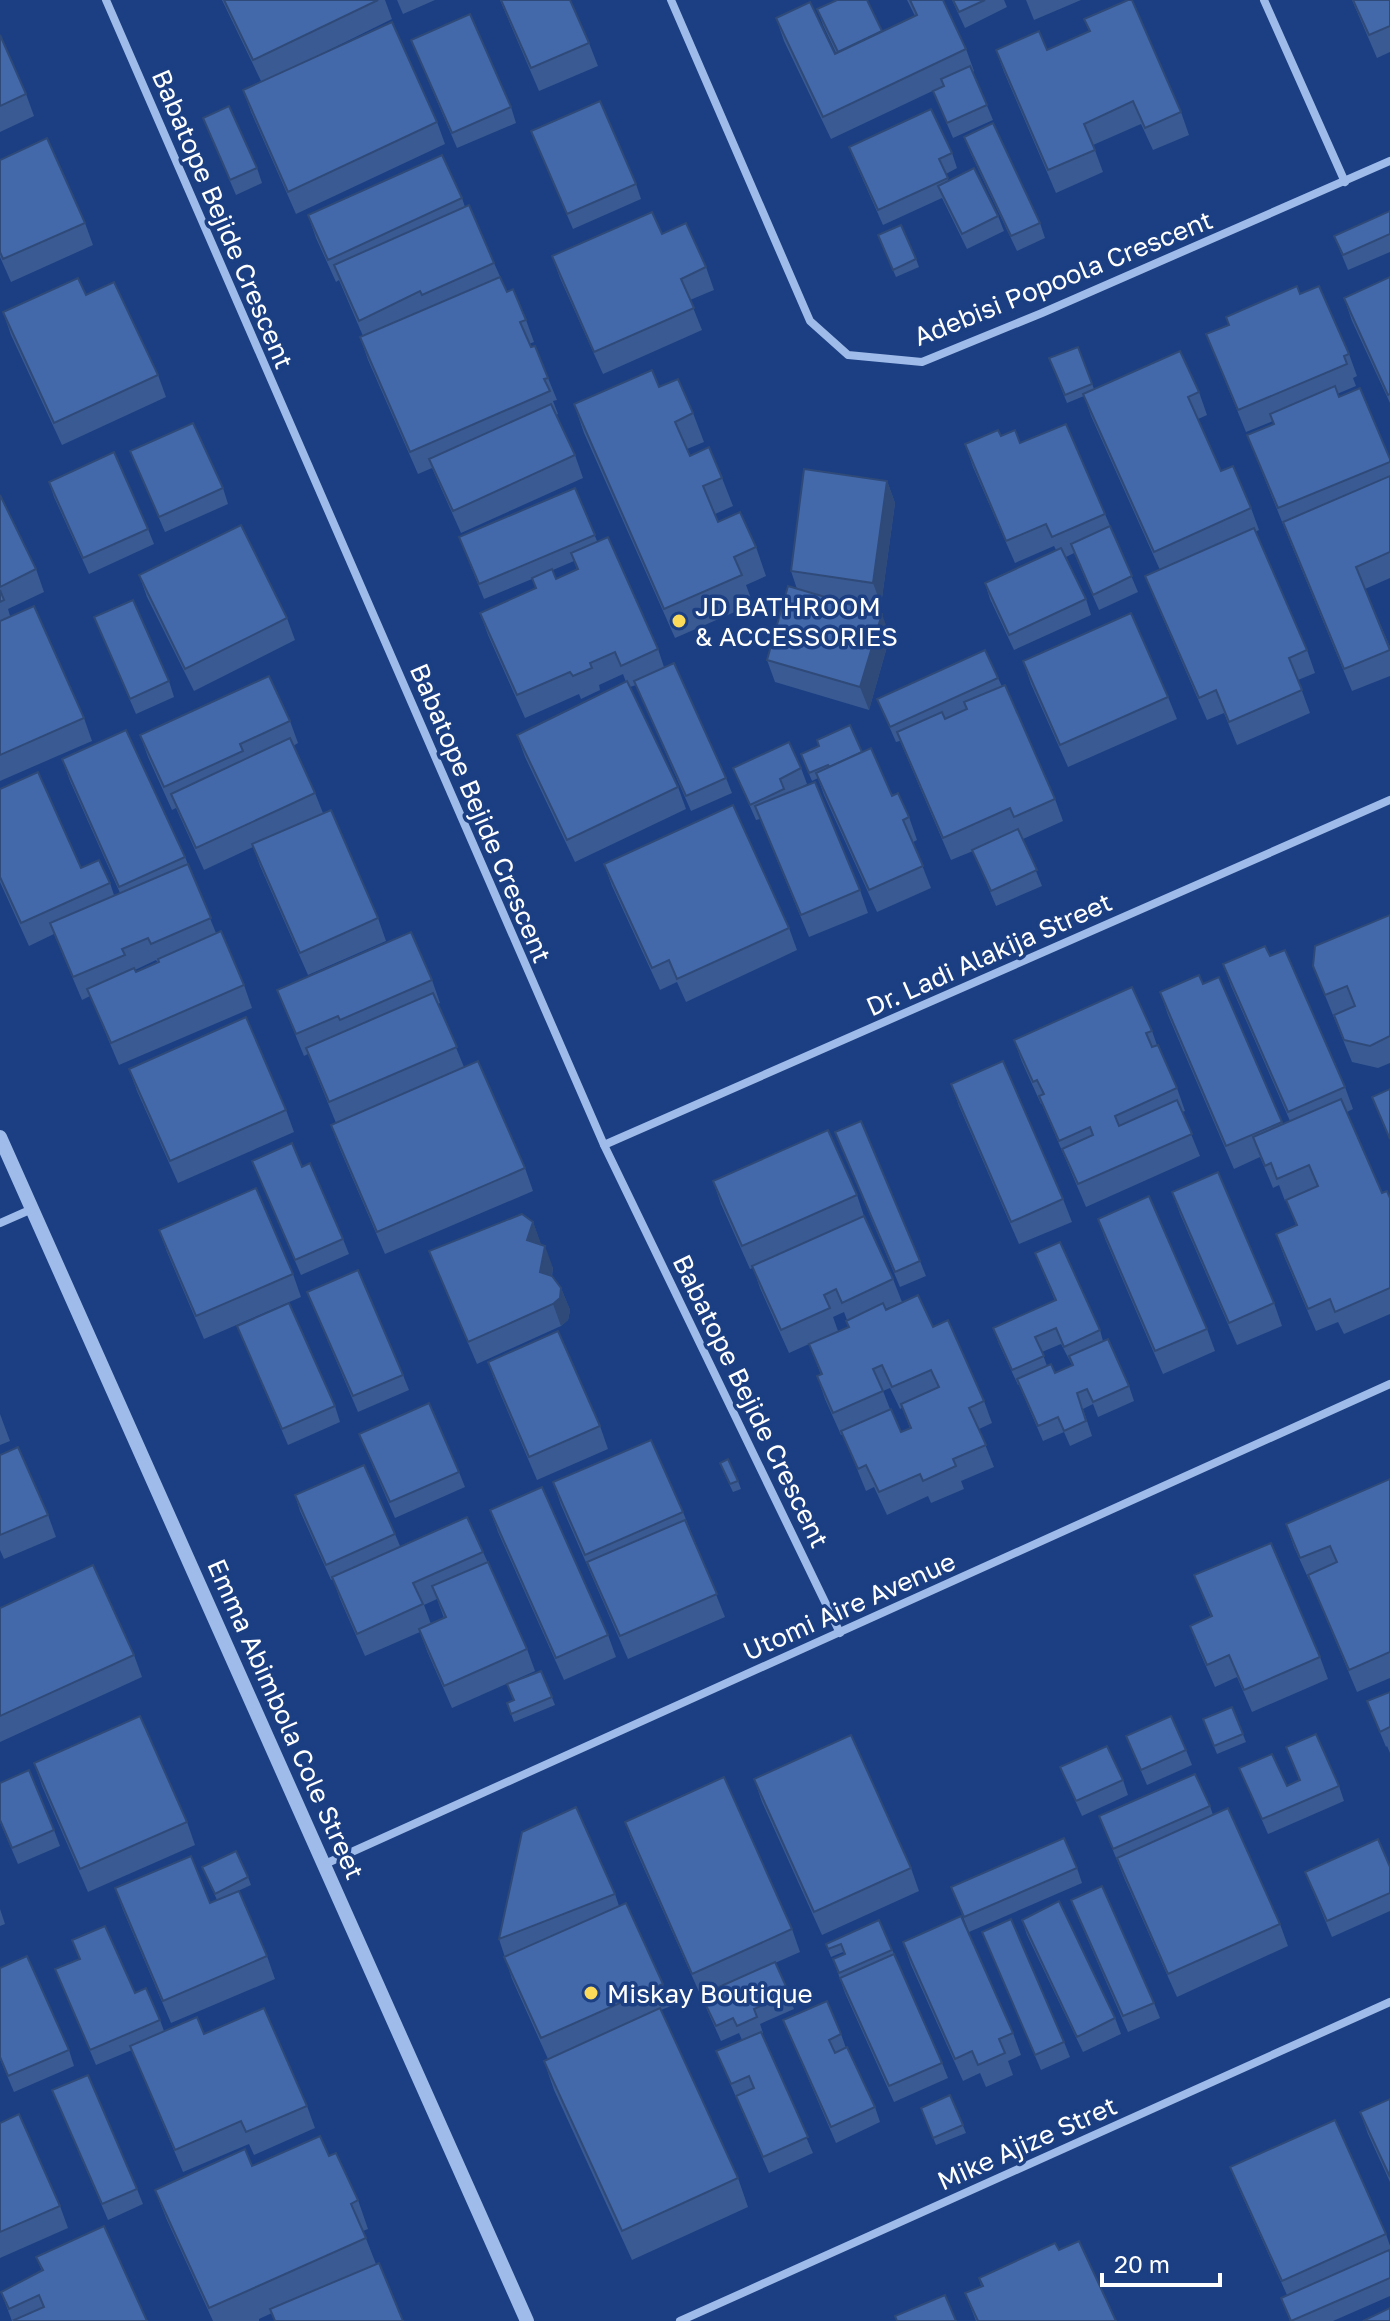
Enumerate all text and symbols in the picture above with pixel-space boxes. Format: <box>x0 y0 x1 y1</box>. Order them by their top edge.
street label: Babatope Bejide Crescent <box>146 65 300 373</box>
street label: Adebisi Popoola Crescent <box>909 204 1217 352</box>
place label: JD BATHROOM & ACCESSORIES <box>695 591 898 652</box>
marker: JD BATHROOM & ACCESSORIES <box>670 612 688 630</box>
street label: Babatope Bejide Crescent <box>404 659 558 967</box>
street label: Dr. Ladi Alakija Street <box>861 886 1117 1022</box>
street label: Babatope Bejide Crescent <box>667 1250 835 1552</box>
street label: Utomi Aire Avenue <box>738 1545 960 1667</box>
street label: Emma Abimbola Cole Street <box>201 1554 371 1884</box>
place label: Miskay Boutique <box>607 1978 813 2009</box>
marker: Miskay Boutique <box>582 1984 600 2002</box>
street label: Mike Ajize Stret <box>932 2090 1122 2196</box>
scale bar <box>1102 2237 1220 2287</box>
text: 20 m <box>1114 2249 1170 2278</box>

